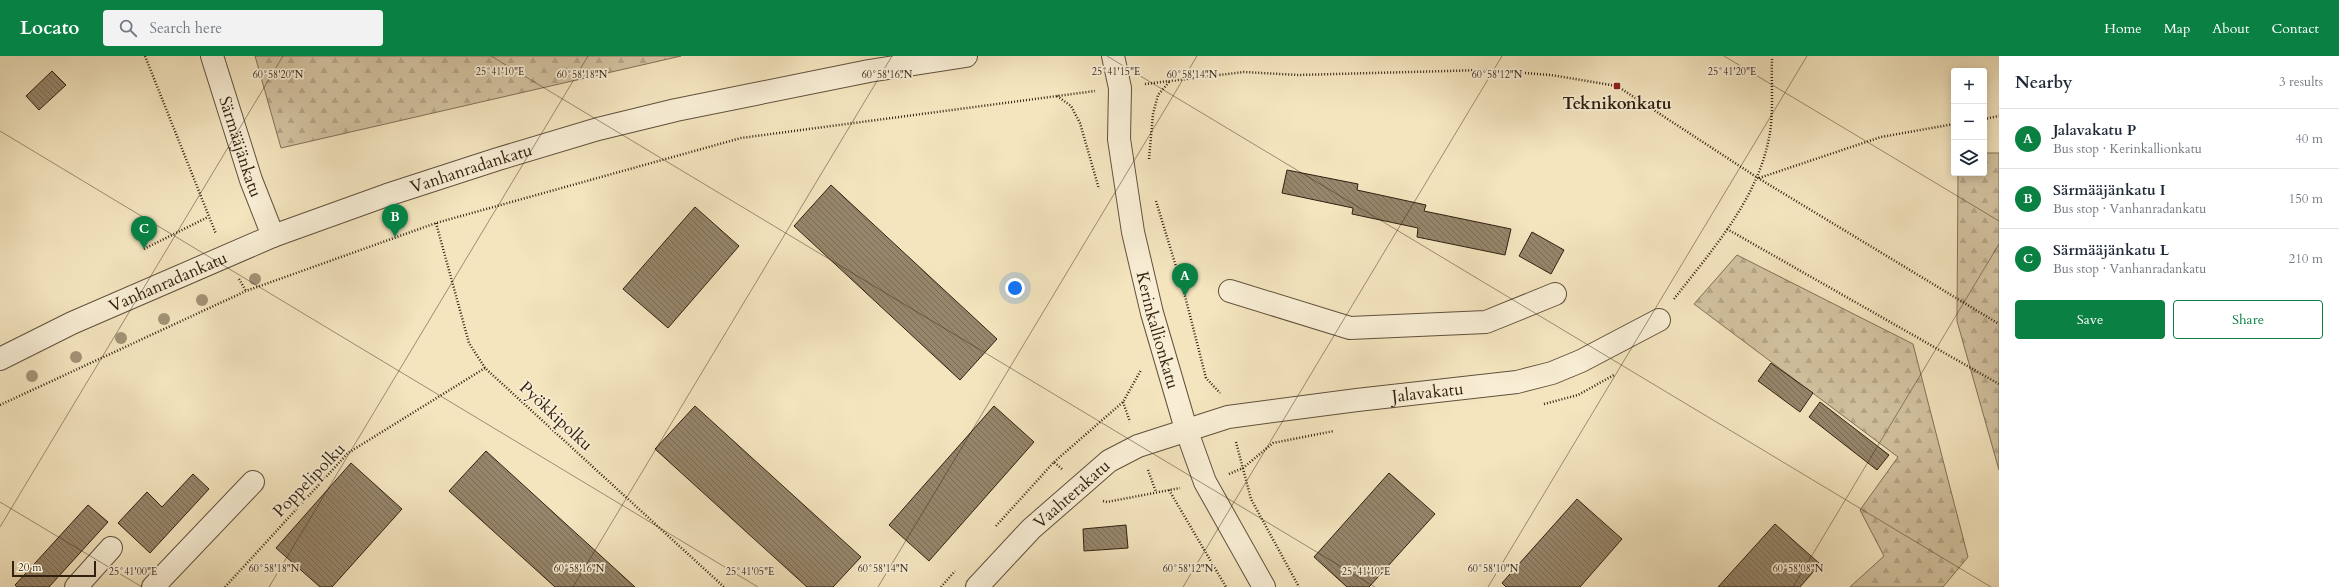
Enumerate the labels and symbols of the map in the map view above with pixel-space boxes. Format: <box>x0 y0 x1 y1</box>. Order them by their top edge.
text: 25°41'10"E <box>476 65 524 79</box>
text: 25°41'15"E <box>1092 65 1140 79</box>
text: 25°41'20"E <box>1708 65 1756 79</box>
text: 60°58'20"N <box>253 68 304 82</box>
text: 60°58'18"N <box>557 68 608 82</box>
text: 60°58'16"N <box>862 68 913 82</box>
text: 60°58'14"N <box>1167 68 1218 82</box>
text: 60°58'12"N <box>1472 68 1523 82</box>
marker: Teknikonkatu <box>1612 81 1622 91</box>
place label: Teknikonkatu <box>1562 92 1672 115</box>
street label: Särmääjänkatu <box>214 93 268 200</box>
street label: Vanhanradankatu <box>407 138 535 198</box>
pin: B <box>382 204 408 237</box>
pin: C <box>131 216 157 249</box>
street label: Vanhanradankatu <box>105 246 231 317</box>
pin: A <box>1172 263 1198 296</box>
street label: Kerinkallionkatu <box>1131 269 1185 392</box>
your location <box>1005 278 1025 298</box>
street label: Pyökkipolku <box>514 376 598 456</box>
street label: Jalavakatu <box>1387 377 1465 408</box>
street label: Poppelipolku <box>268 438 350 522</box>
street label: Vaahterakatu <box>1028 454 1115 533</box>
scale bar <box>12 559 96 578</box>
text: 60°58'18"N <box>249 562 300 576</box>
text: 60°58'16"N <box>554 562 605 576</box>
text: 60°58'14"N <box>858 562 909 576</box>
text: 60°58'12"N <box>1163 562 1214 576</box>
text: 60°58'10"N <box>1468 562 1519 576</box>
text: 60°58'08"N <box>1773 562 1824 576</box>
text: 25°41'00"E <box>109 565 157 579</box>
text: 25°41'05"E <box>726 565 774 579</box>
text: 25°41'10"E <box>1342 565 1390 579</box>

